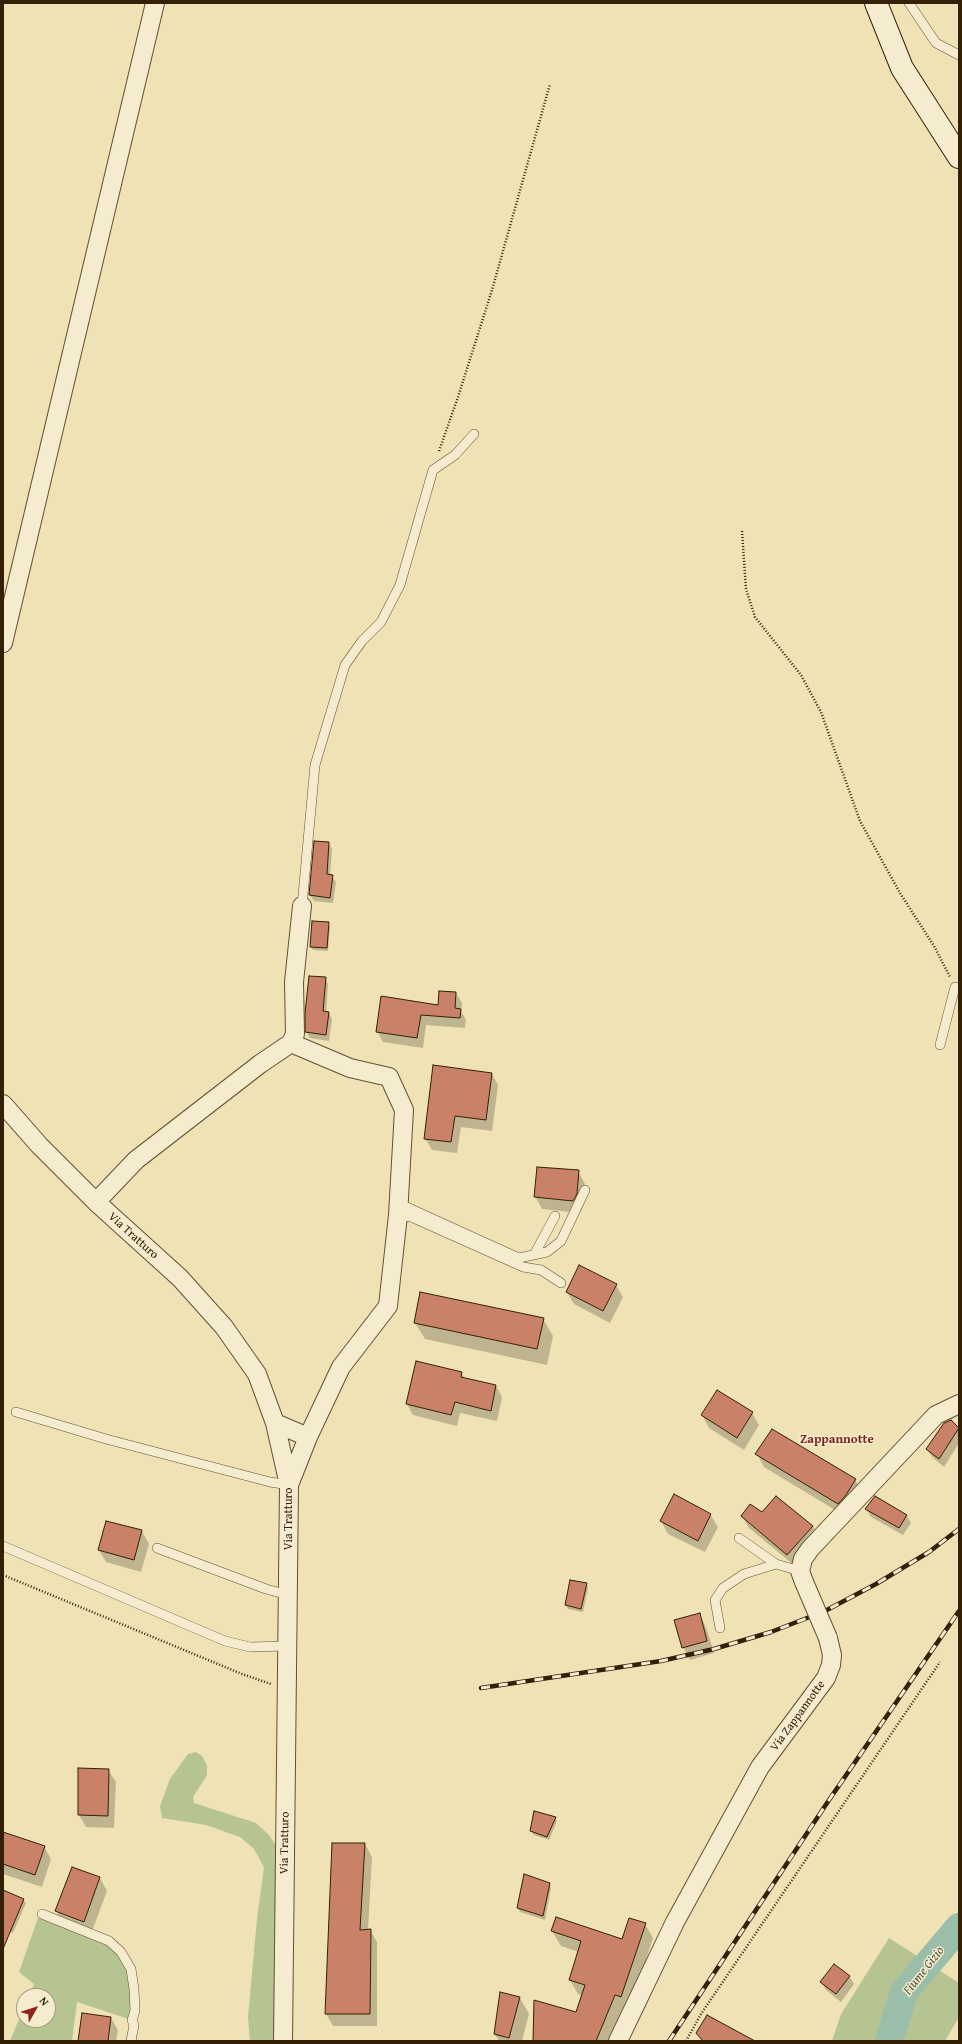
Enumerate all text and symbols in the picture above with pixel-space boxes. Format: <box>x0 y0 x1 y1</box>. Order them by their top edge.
street label: Via Tratturo <box>105 1210 161 1262</box>
district label: Zappannotte <box>800 1432 874 1448</box>
street label: Via Tratturo <box>282 1488 296 1550</box>
street label: Via Zappannotte <box>768 1678 828 1754</box>
street label: Via Tratturo <box>277 1812 293 1874</box>
water label: Fiume Gizio <box>900 1944 948 1998</box>
north arrow <box>16 1988 56 2028</box>
text: N <box>36 1993 53 2009</box>

